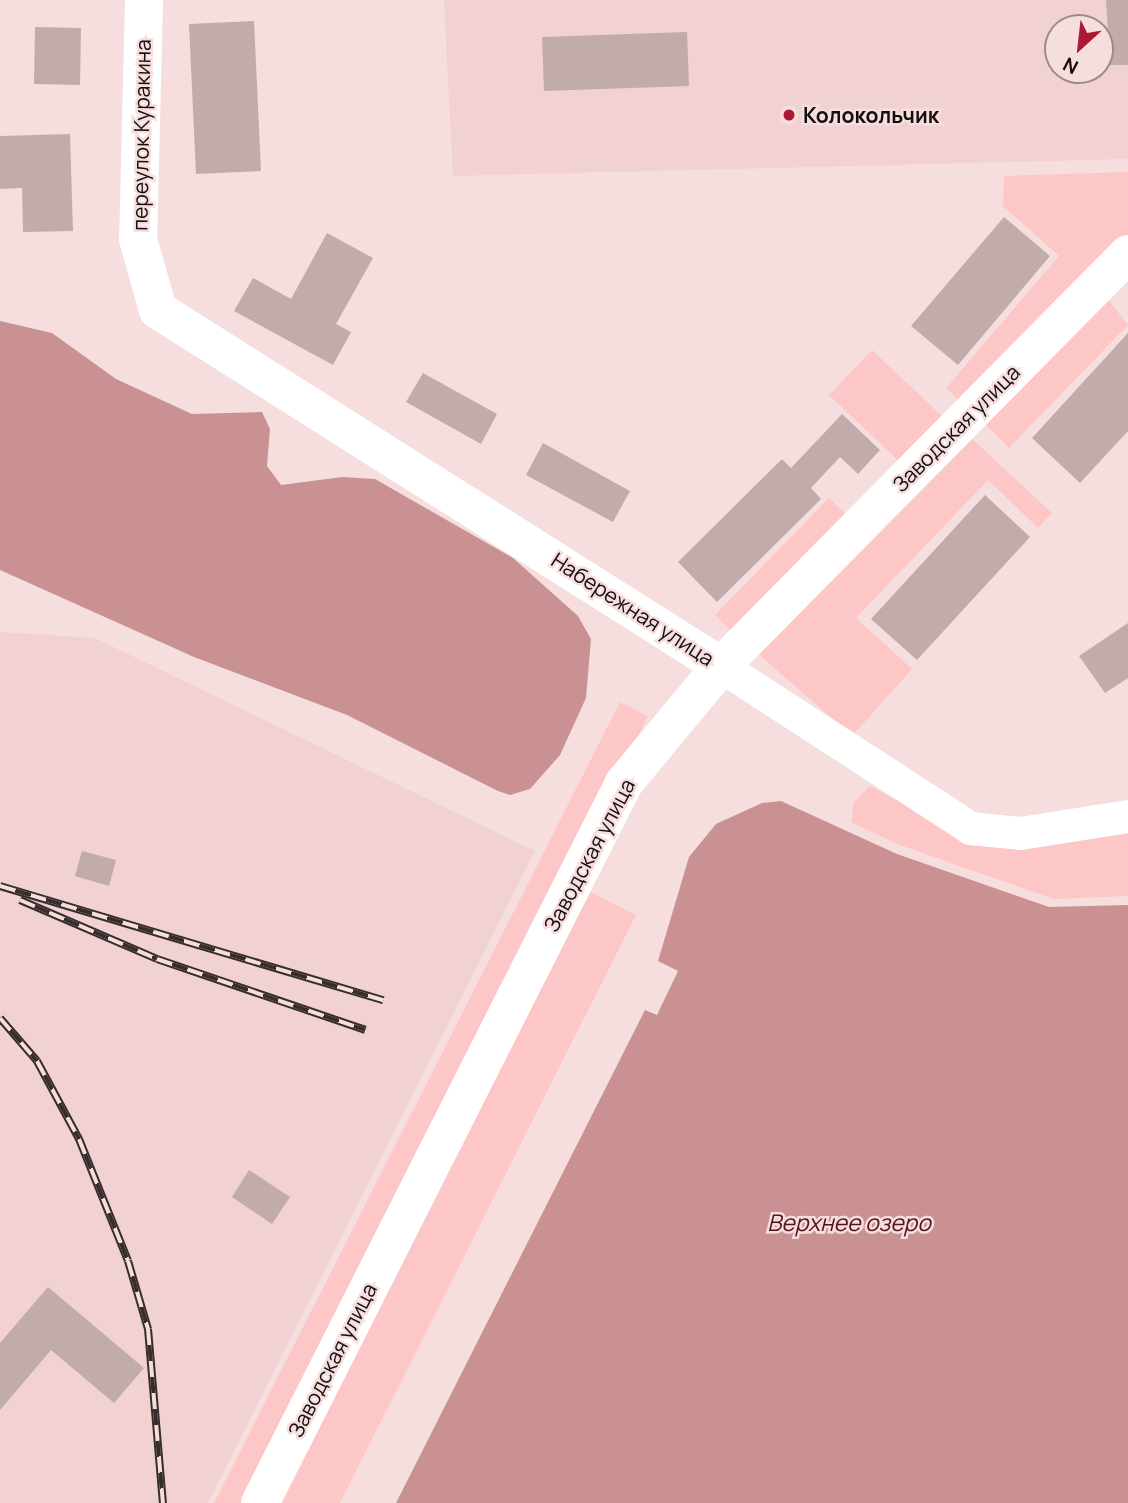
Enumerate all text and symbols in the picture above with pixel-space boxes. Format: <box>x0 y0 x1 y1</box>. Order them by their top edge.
north arrow <box>1044 14 1114 84</box>
street label: переулок Куракина <box>127 39 155 231</box>
text: N <box>1058 51 1082 81</box>
place label: Колокольчик <box>803 102 939 128</box>
marker: Колокольчик <box>781 107 797 123</box>
street label: Заводская улица <box>887 359 1025 497</box>
street label: Набережная улица <box>547 547 719 671</box>
street label: Заводская улица <box>538 774 640 936</box>
water label: Верхнее озеро <box>767 1208 931 1236</box>
street label: Заводская улица <box>282 1279 382 1441</box>

